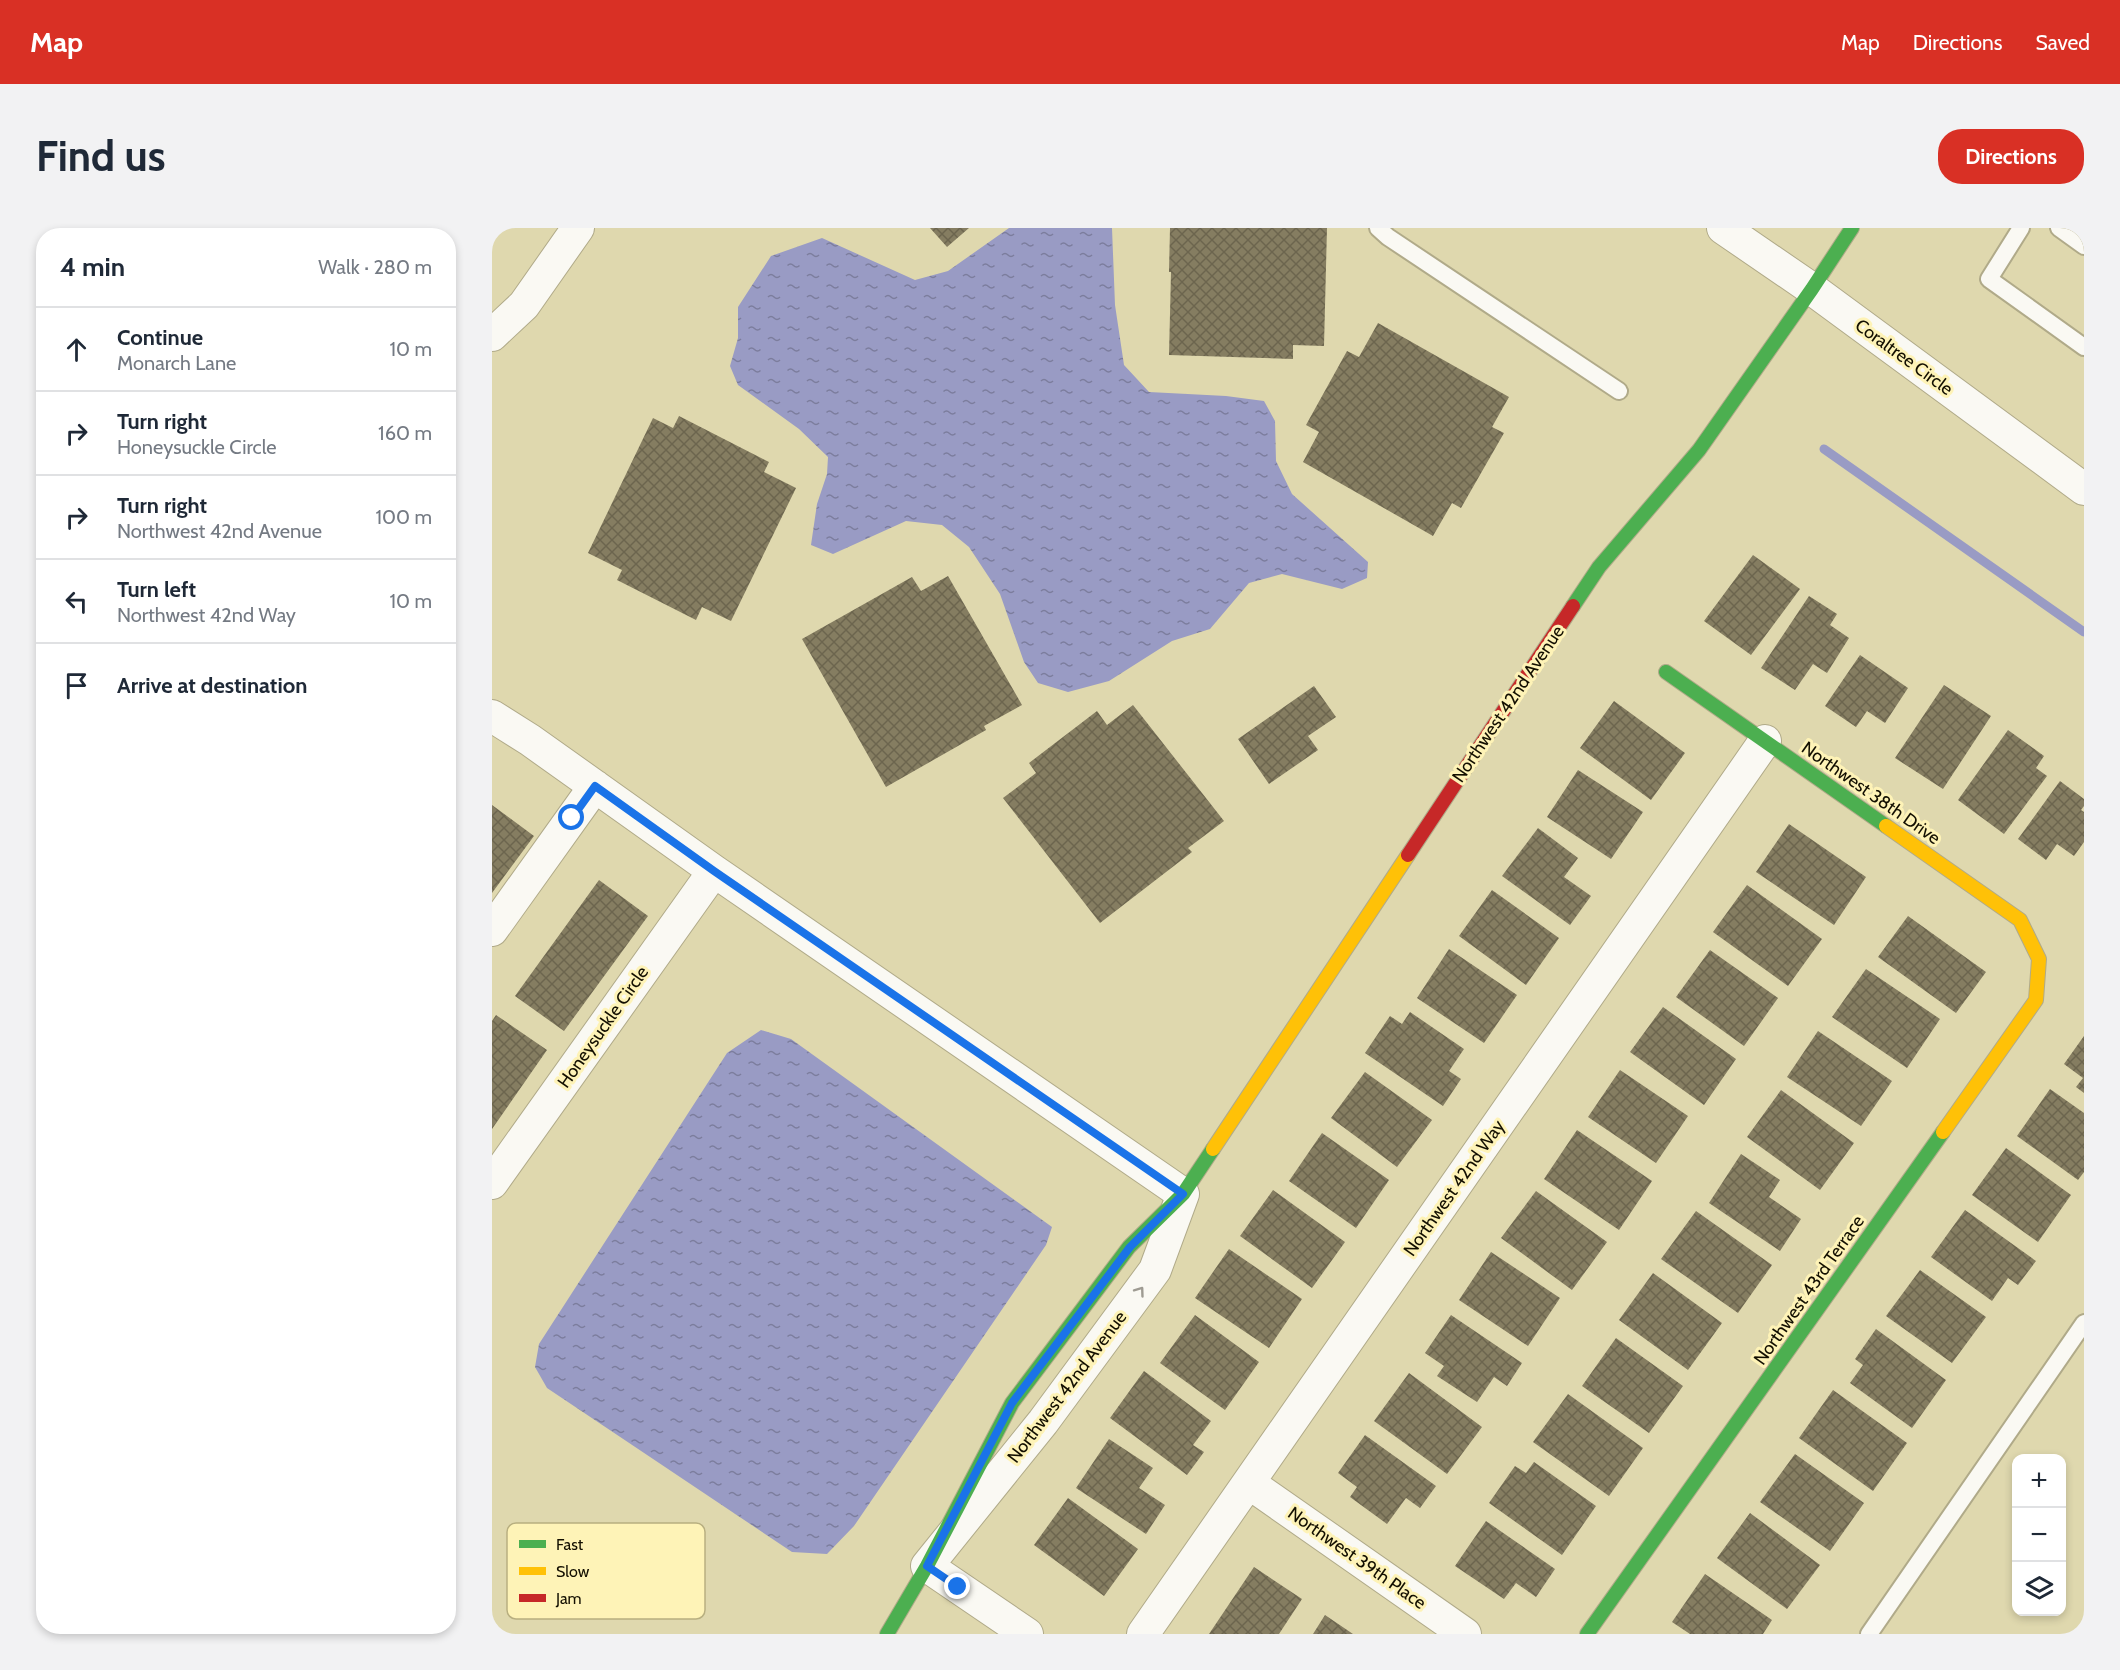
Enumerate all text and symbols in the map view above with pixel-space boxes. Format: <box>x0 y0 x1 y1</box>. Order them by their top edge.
text: Map <box>30 25 83 59</box>
text: Map <box>1841 30 1880 55</box>
text: Directions <box>1913 30 2002 55</box>
text: Saved <box>2035 30 2090 55</box>
button: Directions <box>1938 129 2084 184</box>
text: Find us <box>36 130 165 182</box>
text: 4 min <box>60 251 125 283</box>
text: Walk · 280 m <box>318 255 432 279</box>
street label: Coraltree Circle <box>1851 314 1957 400</box>
text: Continue <box>117 324 203 351</box>
icon: ahead <box>60 333 93 366</box>
text: 10 m <box>389 337 432 361</box>
text: Monarch Lane <box>117 351 236 375</box>
text: Turn right <box>117 408 207 435</box>
icon: right <box>60 417 93 450</box>
text: 160 m <box>378 421 432 445</box>
text: Honeysuckle Circle <box>117 435 277 459</box>
text: Turn right <box>117 492 207 519</box>
icon: right <box>60 501 93 534</box>
text: 100 m <box>376 505 432 529</box>
text: Northwest 42nd Avenue <box>117 519 322 543</box>
text: Turn left <box>117 576 196 603</box>
icon: left <box>60 585 93 618</box>
text: 10 m <box>389 589 432 613</box>
text: Northwest 42nd Way <box>117 603 296 627</box>
street label: Northwest 42nd Avenue <box>1447 621 1569 787</box>
icon: arrive <box>60 669 93 702</box>
text: Arrive at destination <box>117 672 307 699</box>
street label: Northwest 38th Drive <box>1797 737 1945 849</box>
route start <box>558 804 584 830</box>
street label: Honeysuckle Circle <box>553 962 653 1092</box>
street label: Northwest 42nd Way <box>1399 1116 1509 1260</box>
street label: Northwest 43rd Terrace <box>1749 1211 1869 1369</box>
one-way arrow <box>1133 1286 1144 1297</box>
street label: Northwest 42nd Avenue <box>1003 1307 1131 1467</box>
map controls <box>2012 1454 2066 1616</box>
button: + <box>2012 1454 2066 1508</box>
street label: Northwest 39th Place <box>1284 1502 1430 1614</box>
button: − <box>2012 1508 2066 1562</box>
legend <box>507 1523 705 1619</box>
text: Fast <box>556 1535 584 1554</box>
text: Slow <box>556 1562 590 1581</box>
button: layers <box>2012 1562 2066 1616</box>
route end <box>944 1573 970 1599</box>
text: Jam <box>555 1589 582 1608</box>

